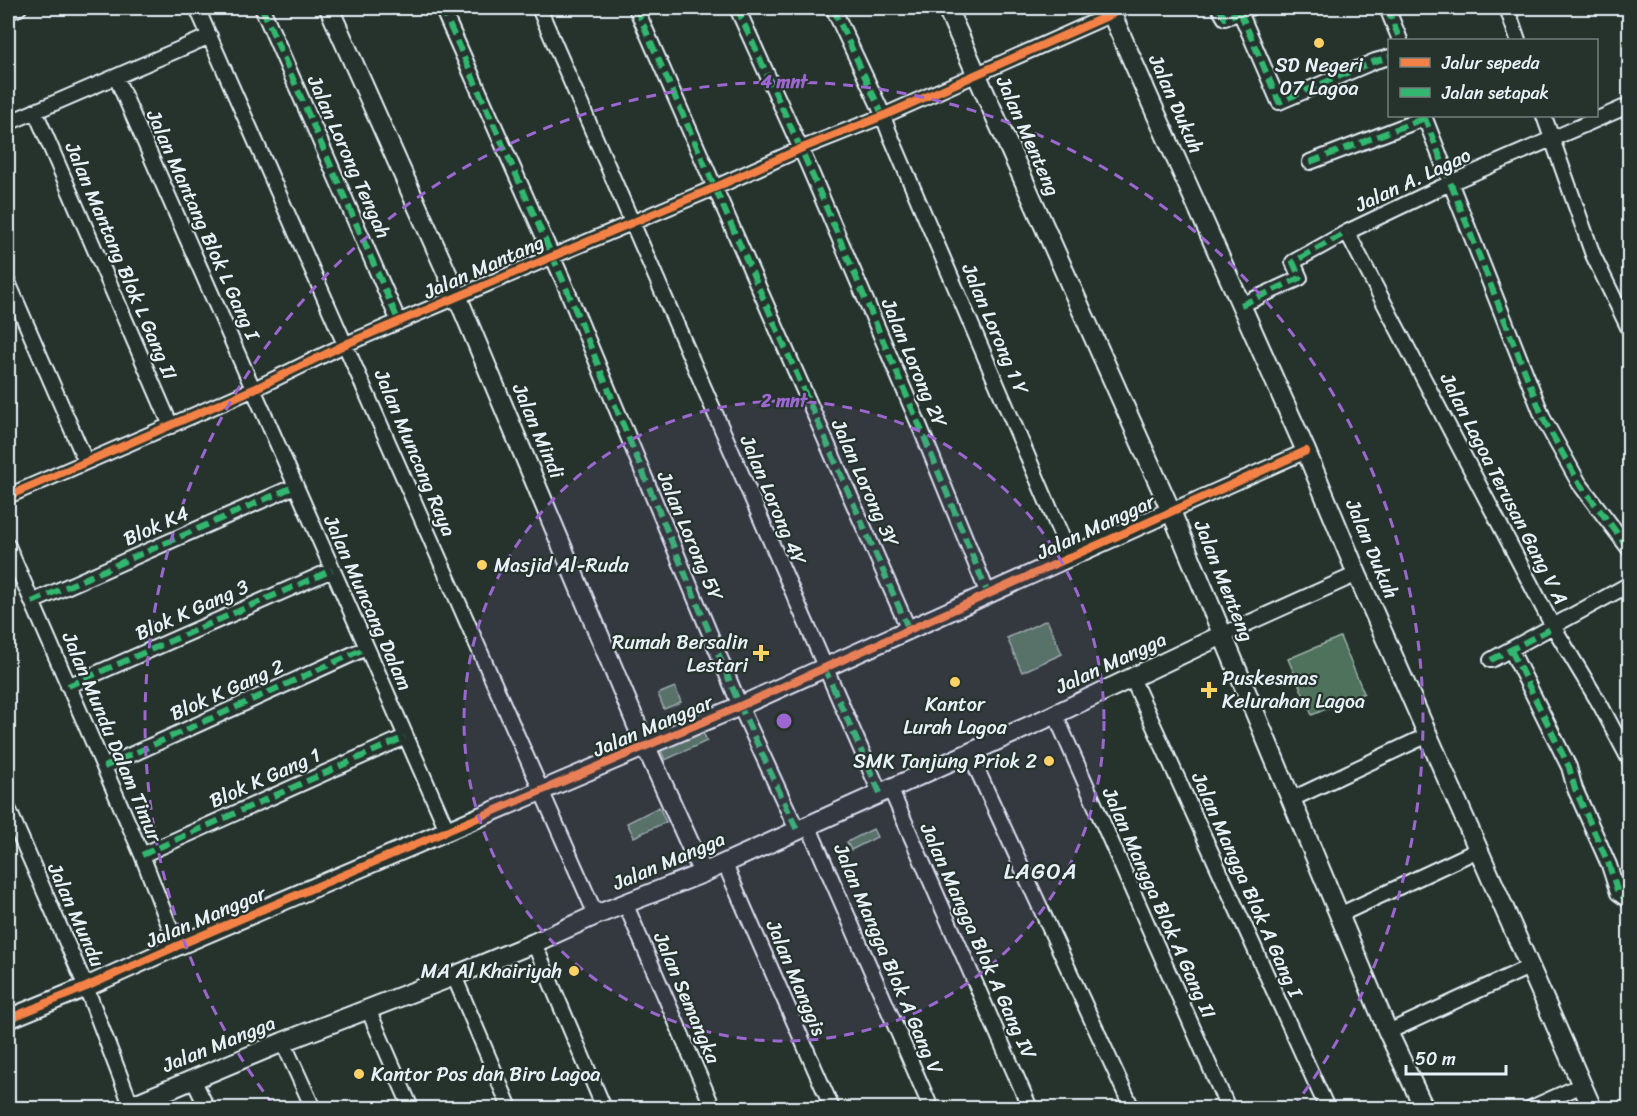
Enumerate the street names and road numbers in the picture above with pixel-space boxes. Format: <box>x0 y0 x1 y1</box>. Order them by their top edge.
street label: Jalan Dukuh <box>1138 48 1213 159</box>
street label: Jalan Lorong Tengah <box>297 69 401 244</box>
street label: Jalan Menteng <box>985 69 1070 202</box>
street label: Jalan Mantang Blok L Gang I <box>136 103 270 347</box>
street label: Jalan Mantang Blok L Gang II <box>55 136 187 385</box>
street label: Jalan A. Lagao <box>1348 138 1477 223</box>
street label: Jalan Mantang <box>417 225 550 310</box>
street label: Jalan Lorong 1 Y <box>951 257 1039 402</box>
street label: Jalan Lorong 2Y <box>871 292 958 435</box>
street label: Jalan Muncang Raya <box>364 363 466 542</box>
street label: Jalan Lagoa Terusan Gang V A <box>1430 366 1578 611</box>
street label: Jalan Mindi <box>502 377 574 486</box>
street label: Jalan Lorong 3Y <box>821 412 910 554</box>
street label: Jalan Lorong 4Y <box>729 429 817 572</box>
street label: Jalan Lorong 5Y <box>647 465 734 608</box>
street label: Jalan Manggar <box>1030 484 1162 570</box>
street label: Jalan Dukuh <box>1335 493 1409 604</box>
street label: Blok K4 <box>117 496 195 556</box>
street label: Jalan Muncang Dalam <box>313 509 422 696</box>
street label: Jalan Menteng <box>1183 514 1264 647</box>
street label: Blok K Gang 3 <box>129 569 255 651</box>
street label: Jalan Mangga <box>1049 622 1172 705</box>
street label: Jalan Mundu Dalam Timur <box>51 625 173 849</box>
street label: Blok K Gang 2 <box>164 649 290 731</box>
street label: Jalan Manggar <box>587 685 719 767</box>
street label: Blok K Gang 1 <box>204 738 326 818</box>
street label: Jalan Mangga Blok A Gang I <box>1181 766 1313 1004</box>
street label: Jalan Mangga Blok A Gang II <box>1092 781 1226 1024</box>
street label: Jalan Mangga Blok A Gang IV <box>910 816 1046 1066</box>
street label: Jalan Mangga <box>606 822 731 901</box>
street label: Jalan Mangga Blok A Gang V <box>823 837 953 1081</box>
street label: Jalan Mundu <box>37 856 115 973</box>
street label: Jalan Manggar <box>140 876 272 958</box>
street label: Jalan Manggis <box>755 914 836 1042</box>
street label: Jalan Semangka <box>643 926 731 1070</box>
street label: Jalan Mangga <box>156 1005 281 1083</box>

